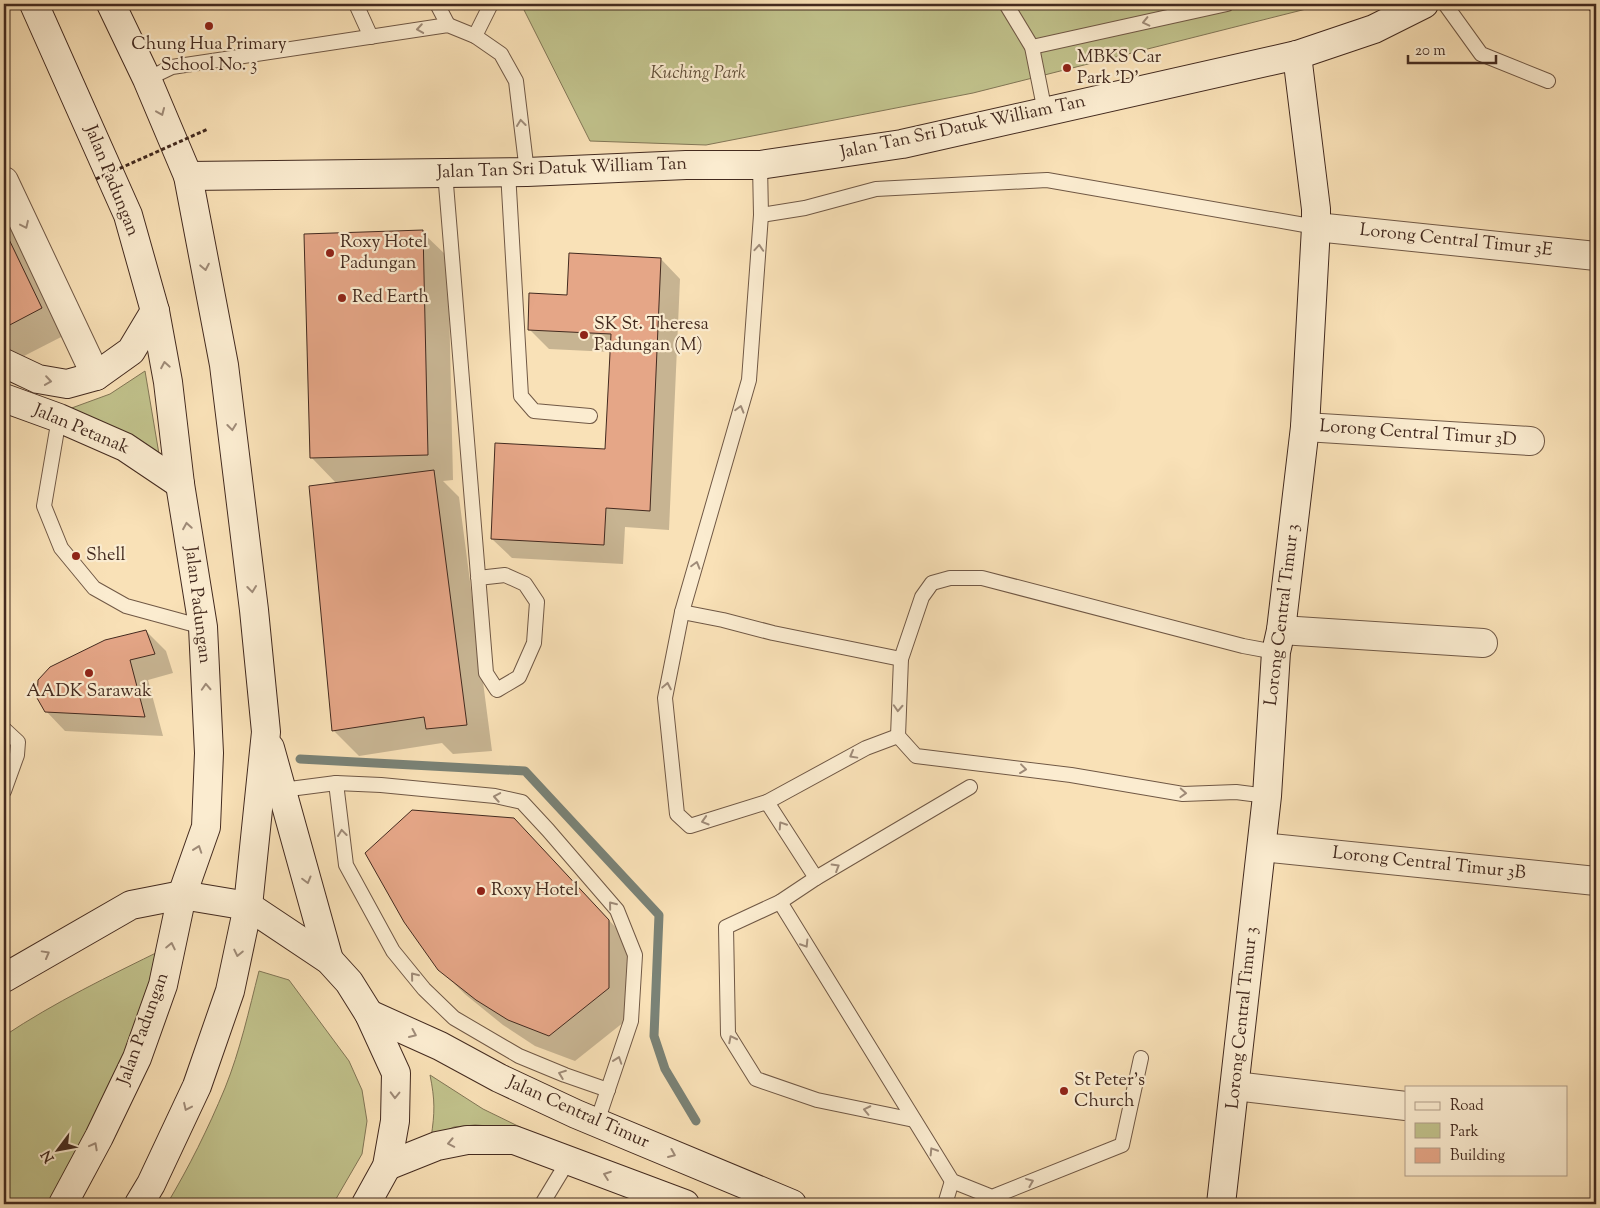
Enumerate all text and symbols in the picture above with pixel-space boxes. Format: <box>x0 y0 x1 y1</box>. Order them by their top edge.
one-way arrow <box>1141 16 1150 27</box>
marker: Chung Hua Primary School No. 3 <box>203 20 215 32</box>
one-way arrow <box>416 24 424 34</box>
place label: Chung Hua Primary School No. 3 <box>131 32 287 79</box>
scale bar <box>1408 32 1495 64</box>
text: 20 m <box>1415 41 1446 62</box>
place label: MBKS Car Park 'D' <box>1077 45 1162 92</box>
park label: Kuching Park <box>650 61 746 87</box>
marker: MBKS Car Park 'D' <box>1061 62 1073 74</box>
street label: Jalan Tan Sri Datuk William Tan <box>837 89 1088 167</box>
one-way arrow <box>154 107 165 116</box>
one-way arrow <box>516 119 527 127</box>
street label: Jalan Padungan <box>77 121 145 241</box>
street label: Jalan Tan Sri Datuk William Tan <box>435 152 688 186</box>
street label: Lorong Central Timur 3E <box>1358 218 1554 264</box>
one-way arrow <box>18 220 28 229</box>
place label: Roxy Hotel Padungan <box>340 230 428 277</box>
one-way arrow <box>753 243 764 251</box>
marker: Roxy Hotel Padungan <box>324 247 336 259</box>
one-way arrow <box>199 263 210 272</box>
place label: Red Earth <box>352 285 430 311</box>
marker: Red Earth <box>336 292 348 304</box>
place label: SK St. Theresa Padungan (M) <box>594 312 709 359</box>
marker: SK St. Theresa Padungan (M) <box>578 329 590 341</box>
one-way arrow <box>160 361 170 370</box>
one-way arrow <box>45 375 53 386</box>
street label: Jalan Petanak <box>28 398 133 462</box>
one-way arrow <box>735 405 745 413</box>
street label: Lorong Central Timur 3D <box>1319 414 1517 454</box>
one-way arrow <box>226 424 237 432</box>
one-way arrow <box>182 522 192 531</box>
street label: Lorong Central Timur 3 <box>1259 523 1307 707</box>
place label: Shell <box>86 543 125 569</box>
street label: Jalan Padungan <box>177 544 217 665</box>
marker: Shell <box>70 550 82 562</box>
one-way arrow <box>690 561 700 569</box>
one-way arrow <box>246 585 257 593</box>
marker: AADK Sarawak <box>83 667 95 679</box>
place label: AADK Sarawak <box>26 679 152 705</box>
one-way arrow <box>661 681 672 690</box>
one-way arrow <box>201 683 211 691</box>
one-way arrow <box>893 704 904 712</box>
one-way arrow <box>849 749 858 759</box>
one-way arrow <box>1019 763 1027 774</box>
one-way arrow <box>1180 787 1188 798</box>
one-way arrow <box>492 792 501 802</box>
one-way arrow <box>701 816 710 826</box>
one-way arrow <box>779 822 788 831</box>
one-way arrow <box>337 829 348 837</box>
street label: Lorong Central Timur 3B <box>1331 841 1527 887</box>
one-way arrow <box>192 845 202 853</box>
one-way arrow <box>830 863 839 873</box>
one-way arrow <box>302 875 312 883</box>
place label: Roxy Hotel <box>491 878 579 904</box>
marker: Roxy Hotel <box>475 885 487 897</box>
one-way arrow <box>609 901 618 910</box>
street label: Lorong Central Timur 3 <box>1221 926 1265 1110</box>
one-way arrow <box>799 938 809 947</box>
one-way arrow <box>166 942 176 951</box>
one-way arrow <box>233 949 244 958</box>
one-way arrow <box>40 950 49 960</box>
street label: Jalan Padungan <box>111 969 176 1090</box>
one-way arrow <box>410 973 419 982</box>
one-way arrow <box>408 1027 417 1038</box>
one-way arrow <box>728 1035 738 1044</box>
one-way arrow <box>613 1056 623 1064</box>
place label: St Peter’s Church <box>1074 1068 1145 1115</box>
street label: Jalan Central Timur <box>502 1070 653 1156</box>
one-way arrow <box>558 1070 567 1080</box>
marker: St Peter’s Church <box>1058 1085 1070 1097</box>
legend <box>1405 1086 1568 1176</box>
one-way arrow <box>390 1091 401 1099</box>
text: Road <box>1450 1096 1484 1117</box>
one-way arrow <box>183 1102 193 1111</box>
one-way arrow <box>862 1106 871 1116</box>
text: Park <box>1450 1122 1479 1143</box>
north arrow <box>32 1126 82 1176</box>
one-way arrow <box>447 1138 455 1148</box>
one-way arrow <box>88 1142 98 1151</box>
text: N <box>37 1146 60 1166</box>
text: Building <box>1450 1146 1505 1167</box>
one-way arrow <box>667 1147 676 1158</box>
one-way arrow <box>930 1147 939 1156</box>
one-way arrow <box>603 1171 612 1181</box>
one-way arrow <box>1025 1177 1034 1188</box>

